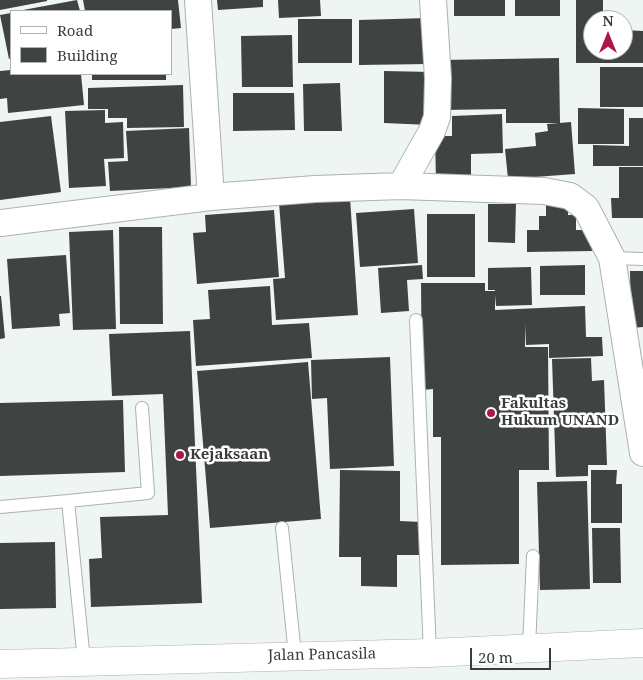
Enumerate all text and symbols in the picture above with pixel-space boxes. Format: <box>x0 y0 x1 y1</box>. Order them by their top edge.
legend <box>10 10 172 75</box>
north arrow <box>583 10 633 60</box>
text: N <box>602 11 614 30</box>
text: Road <box>57 20 93 40</box>
text: Building <box>57 45 118 65</box>
place label: Fakultas Hukum UNAND <box>501 395 619 430</box>
marker: Fakultas Hukum UNAND <box>485 407 497 419</box>
place label: Kejaksaan <box>190 446 268 464</box>
marker: Kejaksaan <box>174 449 186 461</box>
scale bar <box>473 638 554 670</box>
street label: Jalan Pancasila <box>268 645 376 665</box>
text: 20 m <box>478 647 513 667</box>

